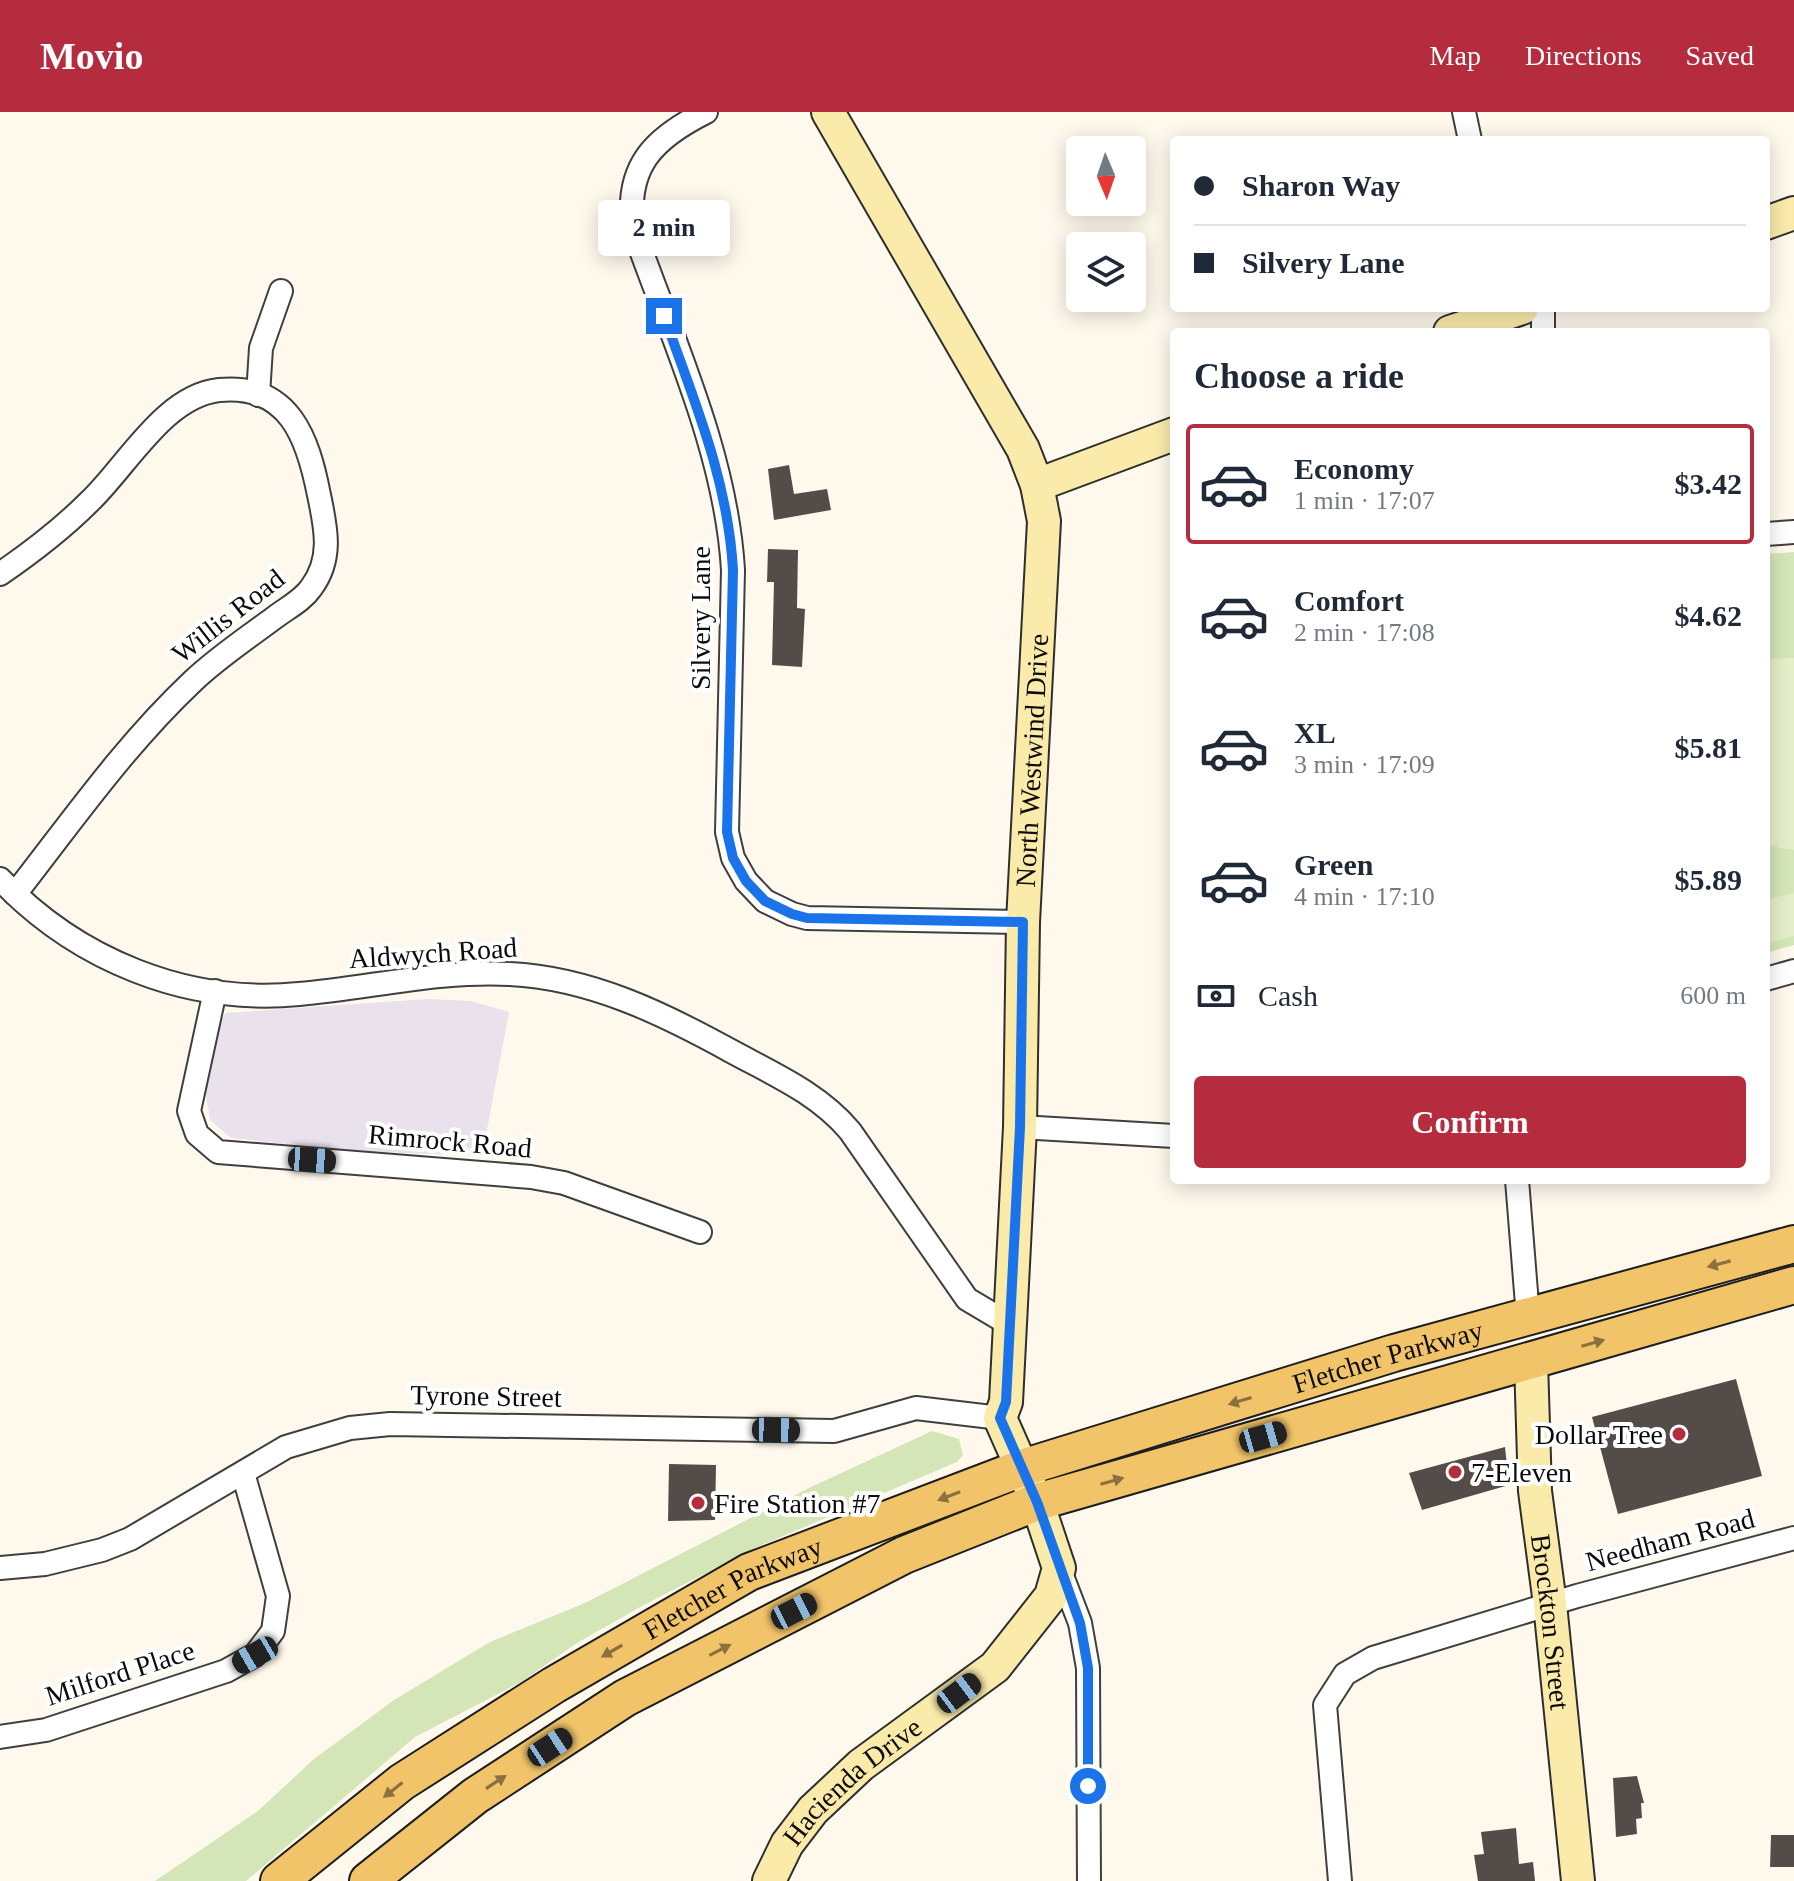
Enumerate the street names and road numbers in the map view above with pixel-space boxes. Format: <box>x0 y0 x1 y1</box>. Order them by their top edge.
street label: Silvery Lane <box>685 546 716 690</box>
street label: Willis Road <box>166 563 290 669</box>
street label: North Westwind Drive <box>1009 633 1054 888</box>
street label: Aldwych Road <box>348 932 518 974</box>
street label: Rimrock Road <box>367 1118 533 1164</box>
street label: Fletcher Parkway <box>1289 1314 1486 1399</box>
street label: Tyrone Street <box>410 1379 562 1413</box>
street label: Needham Road <box>1582 1503 1758 1577</box>
street label: Fletcher Parkway <box>637 1530 826 1646</box>
street label: Brockton Street <box>1525 1532 1576 1711</box>
street label: Milford Place <box>42 1634 198 1712</box>
street label: Hacienda Drive <box>776 1711 927 1851</box>

